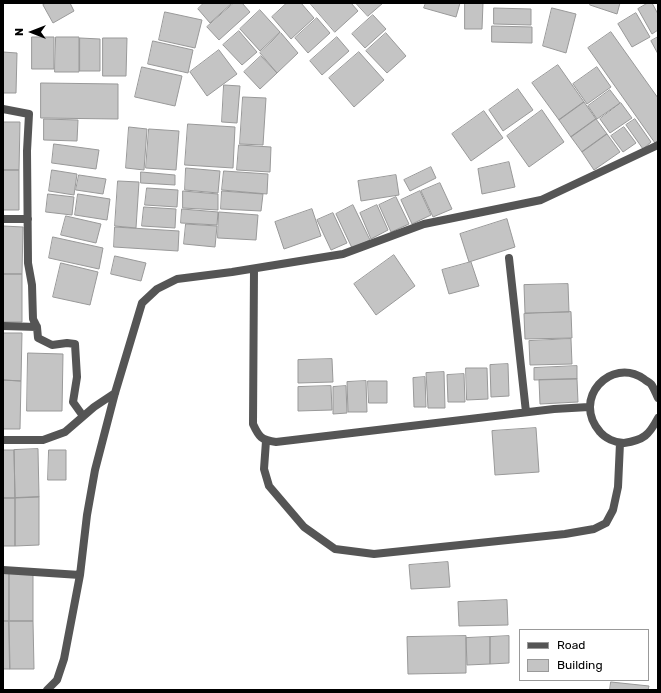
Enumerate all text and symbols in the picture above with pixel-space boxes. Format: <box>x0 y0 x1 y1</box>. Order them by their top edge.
north arrow <box>12 12 52 52</box>
text: N <box>13 28 26 36</box>
legend <box>519 629 649 681</box>
text: Road <box>557 638 585 652</box>
text: Building <box>557 658 603 672</box>

